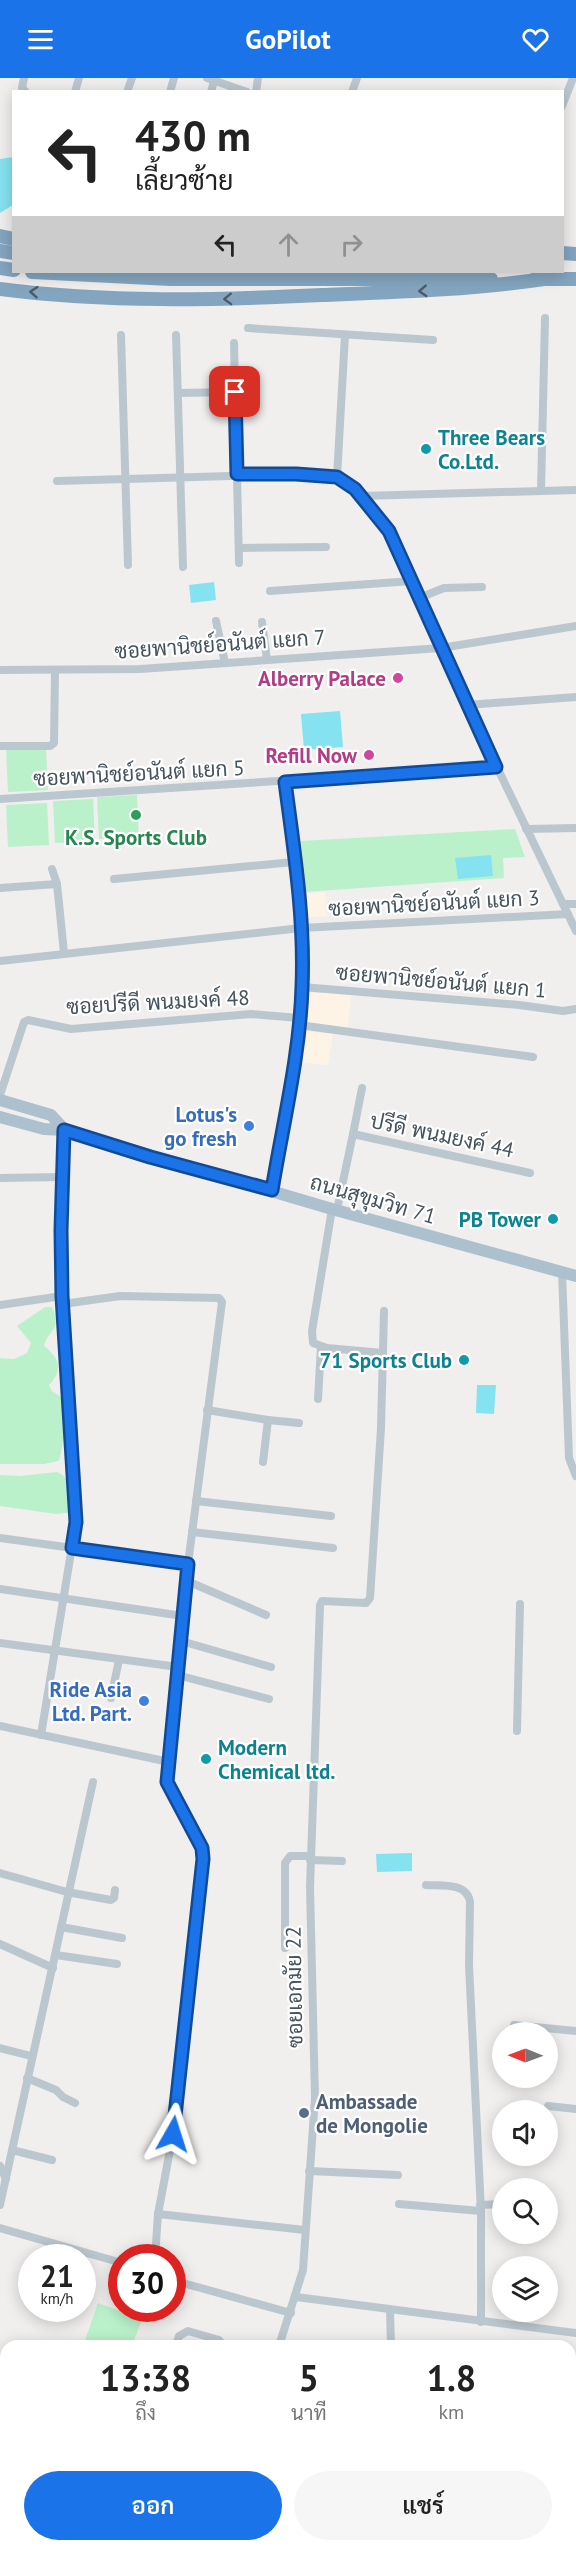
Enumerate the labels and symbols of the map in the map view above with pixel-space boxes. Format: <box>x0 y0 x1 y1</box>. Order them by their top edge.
one-way arrow <box>419 284 428 297</box>
one-way arrow <box>29 286 38 299</box>
one-way arrow <box>224 293 233 305</box>
pin <box>209 366 260 417</box>
place label: Three Bears Co.Ltd. <box>438 424 545 475</box>
marker: Three Bears Co.Ltd. <box>419 442 433 456</box>
street label: ซอยพานิชย์อนันต์ แยก 7 <box>114 623 326 665</box>
place label: Alberry Palace <box>258 665 386 692</box>
marker: Alberry Palace <box>391 671 405 685</box>
place label: Refill Now <box>265 742 358 769</box>
marker: Refill Now <box>362 748 376 762</box>
street label: ซอยพานิชย์อนันต์ แยก 5 <box>33 754 245 792</box>
marker: K.S. Sports Club <box>129 808 143 822</box>
place label: K.S. Sports Club <box>65 824 207 851</box>
street label: ซอยพานิชย์อนันต์ แยก 3 <box>328 884 540 922</box>
street label: ซอยพานิชย์อนันต์ แยก 1 <box>334 958 548 1004</box>
street label: ซอยปรีดี พนมยงค์ 48 <box>66 984 250 1020</box>
place label: Lotus's go fresh <box>164 1101 237 1152</box>
street label: ปรีดี พนมยงค์ 44 <box>368 1107 516 1163</box>
marker: Lotus's go fresh <box>242 1119 256 1133</box>
street label: ถนนสุขุมวิท 71 <box>307 1168 439 1231</box>
place label: PB Tower <box>459 1206 542 1233</box>
marker: PB Tower <box>546 1212 560 1226</box>
place label: 71 Sports Club <box>319 1347 452 1374</box>
marker: 71 Sports Club <box>457 1353 471 1367</box>
place label: Ride Asia Ltd. Part. <box>50 1676 132 1727</box>
marker: Ride Asia Ltd. Part. <box>137 1694 151 1708</box>
place label: Modern Chemical ltd. <box>218 1734 335 1785</box>
marker: Modern Chemical ltd. <box>199 1752 213 1766</box>
street label: ซอยเอกมัย 22 <box>279 1926 309 2048</box>
north arrow <box>492 2022 558 2088</box>
place label: Ambassade de Mongolie <box>316 2088 428 2139</box>
position arrow <box>141 2102 205 2166</box>
marker: Ambassade de Mongolie <box>297 2106 311 2120</box>
speed limit sign: 30 <box>108 2244 186 2322</box>

